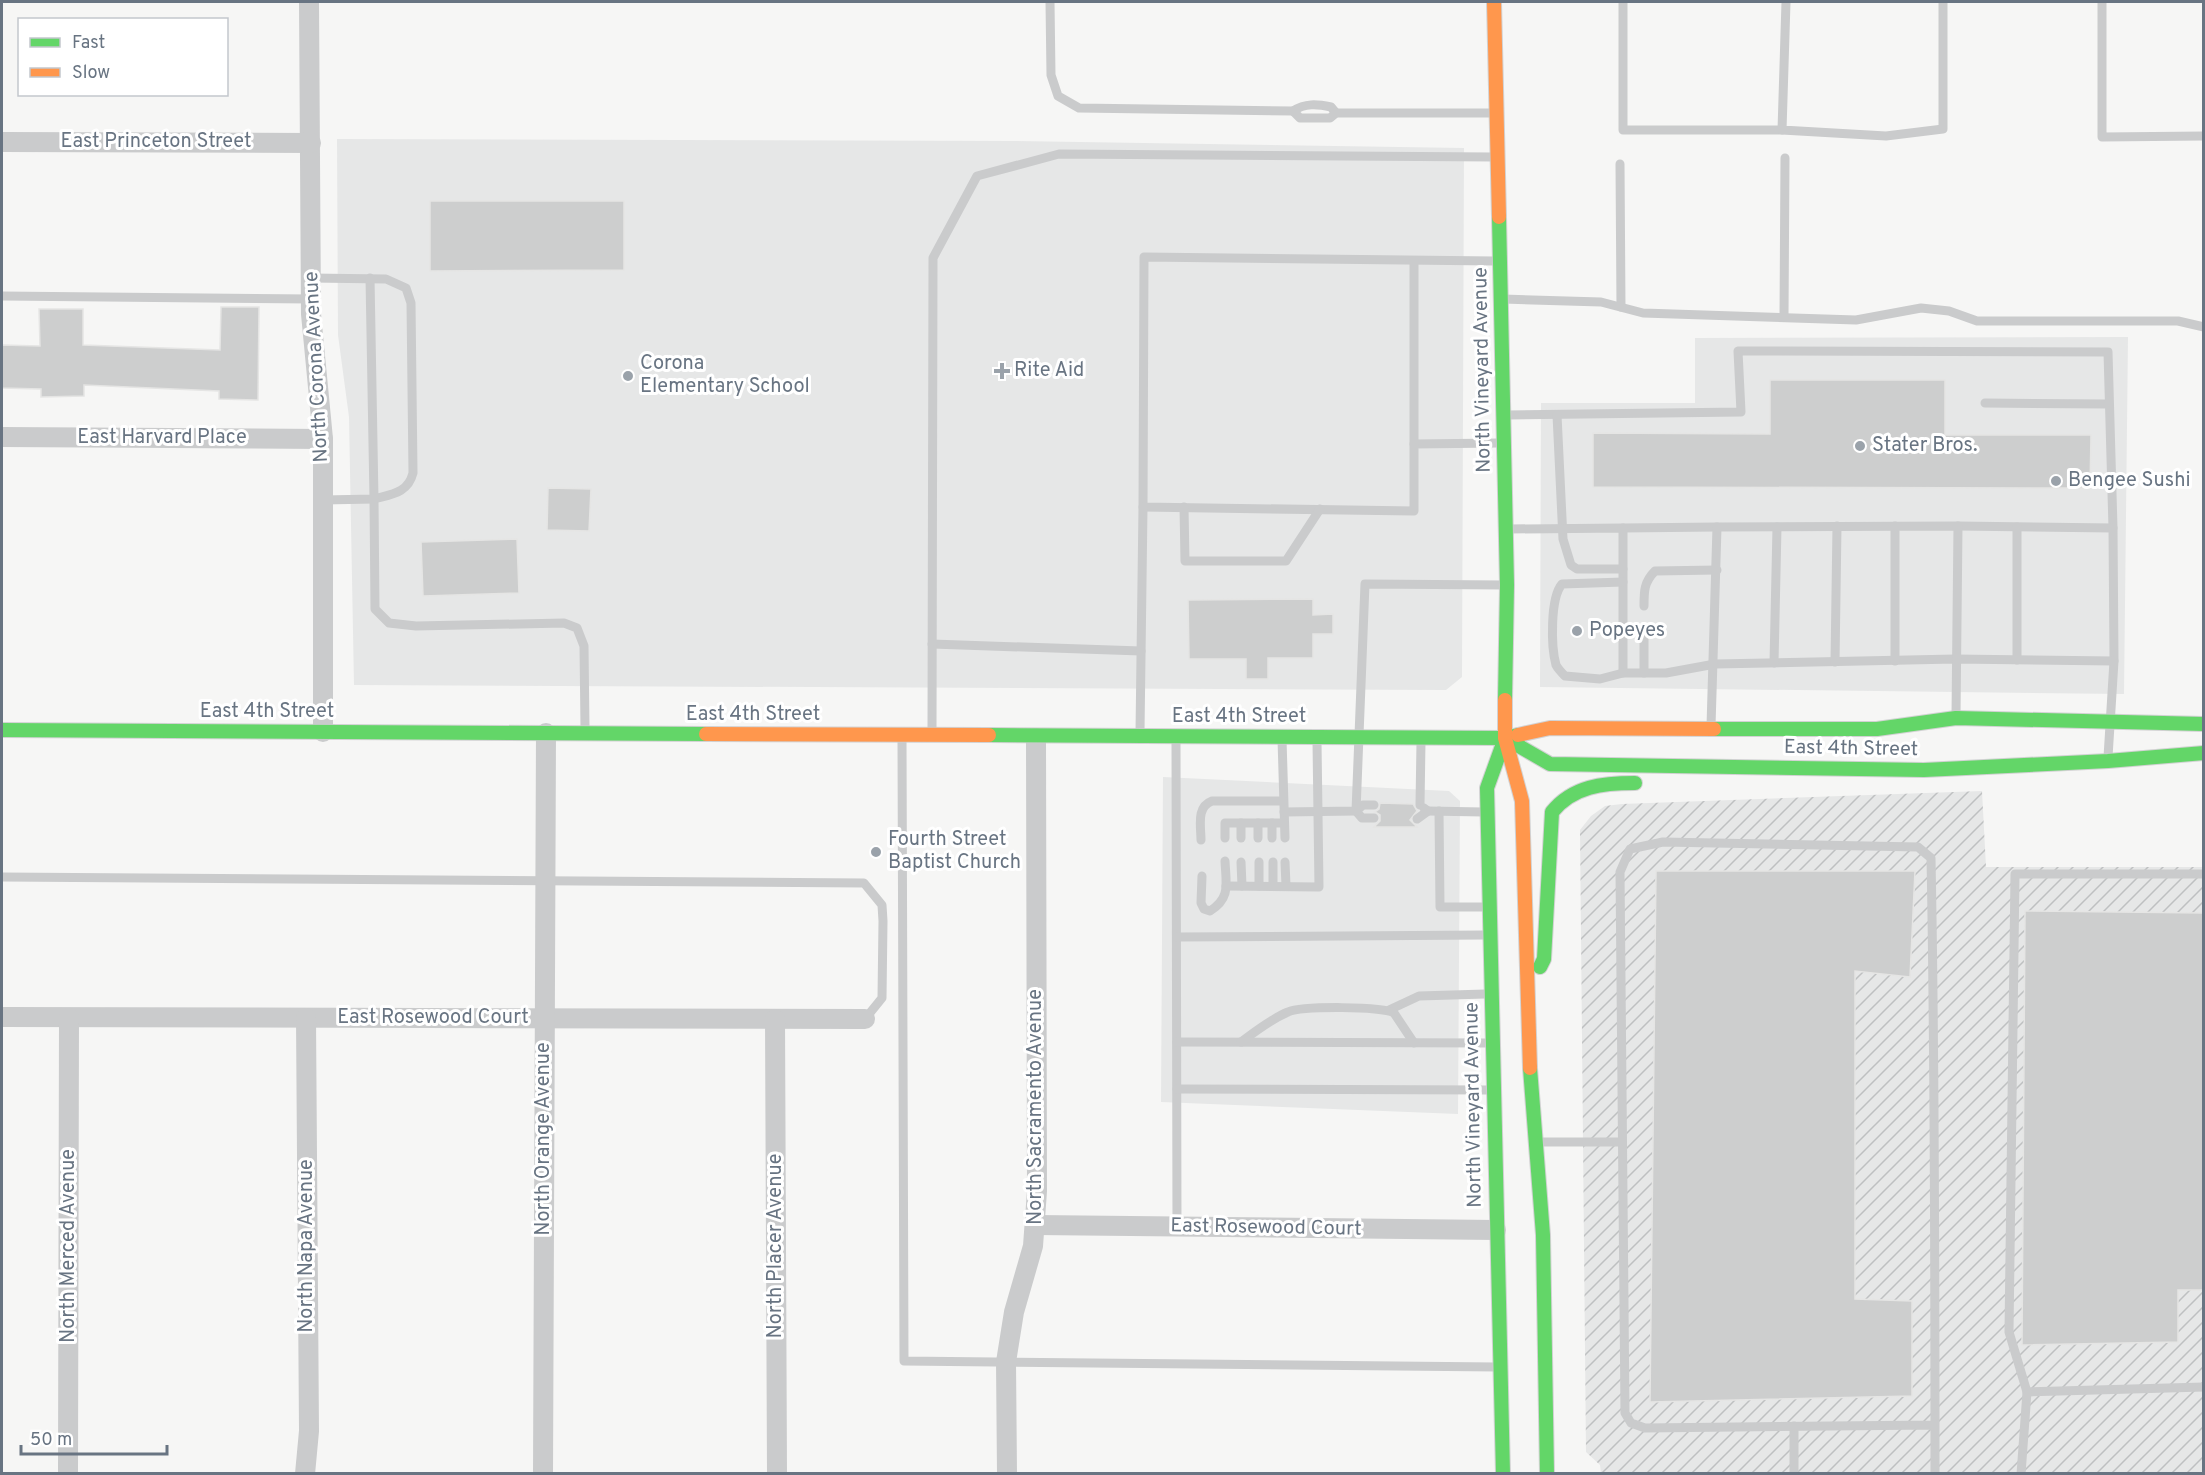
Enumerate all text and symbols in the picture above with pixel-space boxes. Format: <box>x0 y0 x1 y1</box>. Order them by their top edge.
legend <box>18 18 228 96</box>
text: Fast <box>72 32 105 55</box>
text: Slow <box>72 62 110 85</box>
street label: East Princeton Street <box>61 129 251 155</box>
street label: North Vineyard Avenue <box>1468 267 1498 473</box>
street label: North Corona Avenue <box>299 271 335 463</box>
place label: Corona Elementary School <box>640 351 810 400</box>
place label: Rite Aid <box>1014 358 1084 384</box>
marker: Rite Aid <box>995 364 1009 378</box>
marker: Corona Elementary School <box>621 369 635 383</box>
street label: East Harvard Place <box>77 425 247 451</box>
place label: Stater Bros. <box>1872 433 1977 459</box>
marker: Stater Bros. <box>1853 439 1867 453</box>
place label: Bengee Sushi <box>2068 468 2191 494</box>
marker: Bengee Sushi <box>2049 474 2063 488</box>
place label: Popeyes <box>1589 618 1665 644</box>
marker: Popeyes <box>1570 624 1584 638</box>
street label: East 4th Street <box>200 699 334 725</box>
street label: East 4th Street <box>686 702 820 728</box>
street label: East 4th Street <box>1172 704 1306 730</box>
street label: East 4th Street <box>1784 735 1918 763</box>
place label: Fourth Street Baptist Church <box>888 827 1021 876</box>
marker: Fourth Street Baptist Church <box>869 845 883 859</box>
street label: North Sacramento Avenue <box>1023 989 1049 1225</box>
street label: North Vineyard Avenue <box>1459 1002 1489 1208</box>
street label: East Rosewood Court <box>337 1005 529 1031</box>
street label: North Orange Avenue <box>531 1042 557 1236</box>
street label: North Merced Avenue <box>56 1149 82 1343</box>
street label: North Placer Avenue <box>763 1154 789 1338</box>
street label: North Napa Avenue <box>294 1159 320 1333</box>
street label: East Rosewood Court <box>1170 1213 1362 1243</box>
scale bar <box>21 1418 166 1456</box>
text: 50 m <box>30 1429 72 1452</box>

